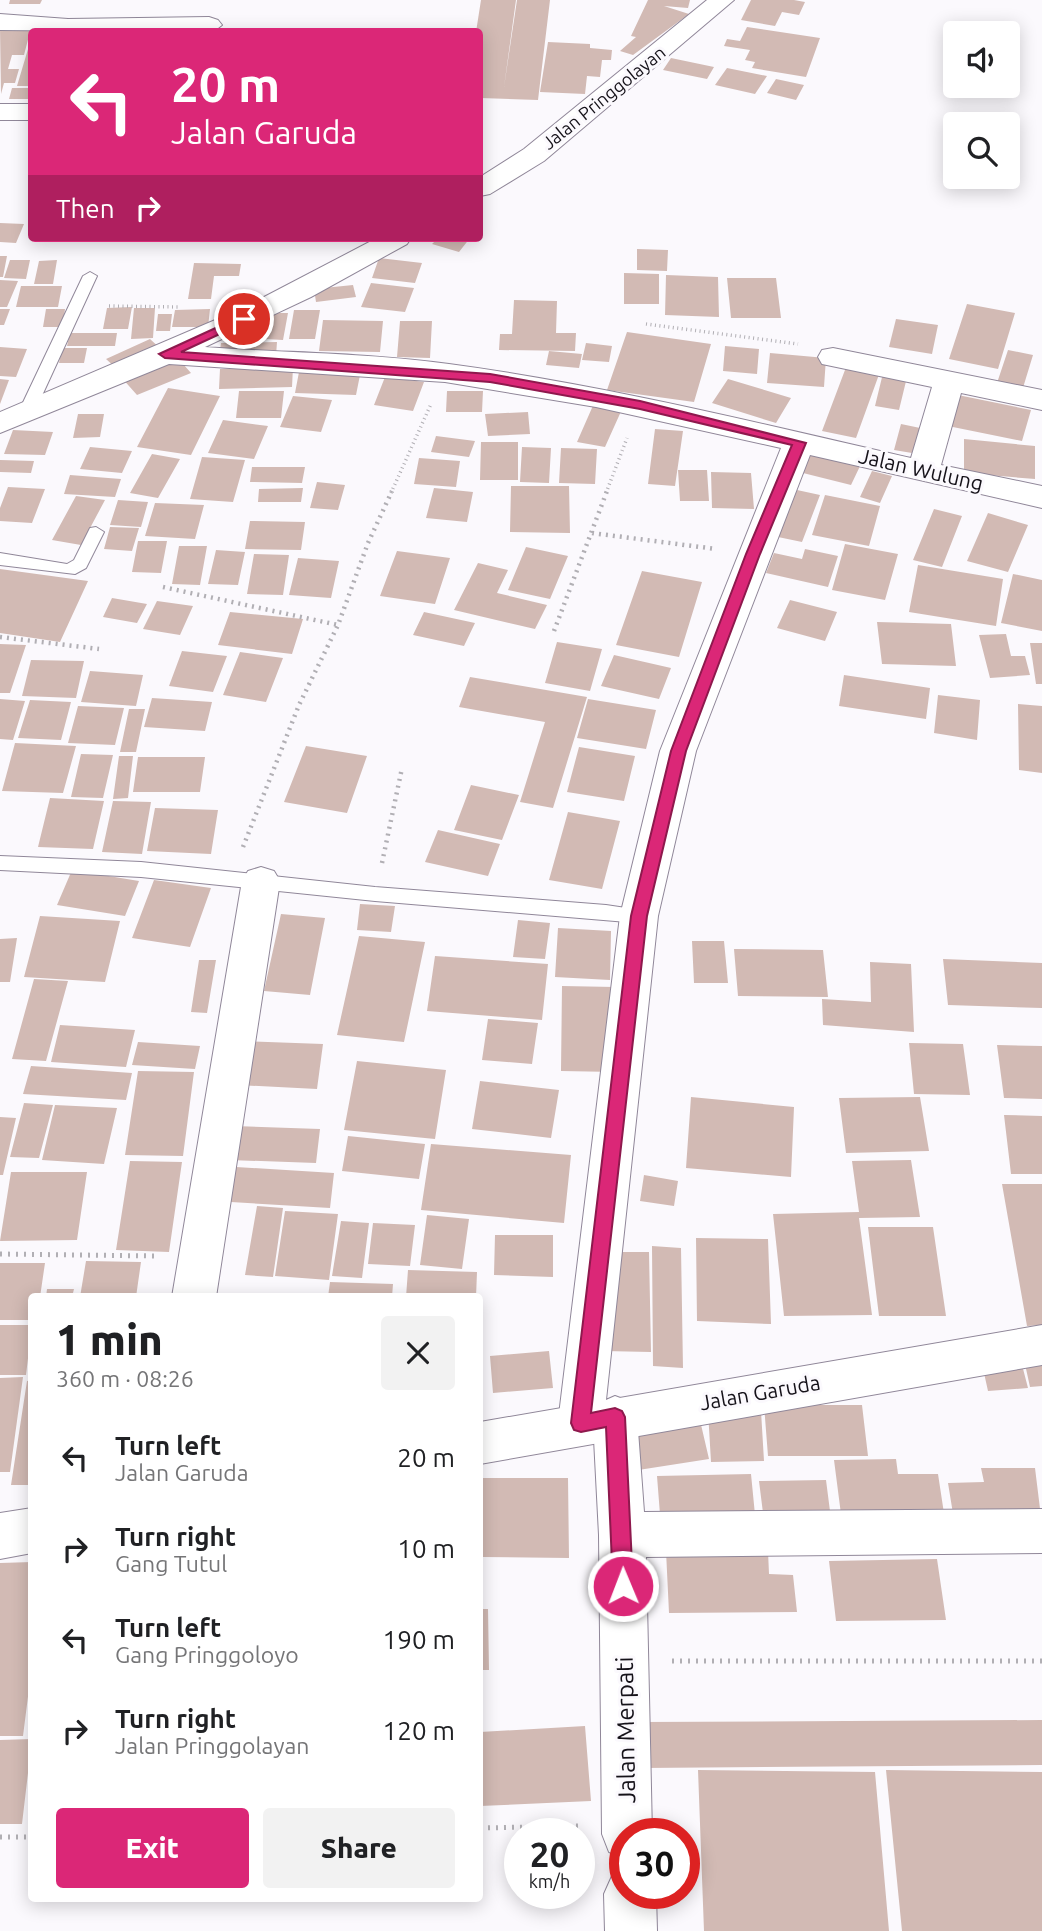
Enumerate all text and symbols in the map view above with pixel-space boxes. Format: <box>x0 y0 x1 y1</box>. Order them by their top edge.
map controls <box>943 21 1020 189</box>
button: sound <box>943 21 1020 98</box>
street label: Jalan Pringgolayan <box>538 42 669 153</box>
icon: left <box>56 56 147 147</box>
text: 20 m <box>171 56 280 111</box>
button: search <box>943 112 1020 189</box>
text: Jalan Garuda <box>171 114 357 150</box>
icon: right <box>129 189 167 227</box>
text: Then <box>56 194 115 223</box>
pin <box>214 289 274 349</box>
icon: arrive <box>225 300 263 338</box>
street label: Jalan Wulung <box>857 443 986 495</box>
text: 1 min <box>56 1316 163 1363</box>
button: close <box>381 1316 455 1390</box>
text: 360 m · 08:26 <box>56 1366 194 1391</box>
street label: Jalan Garuda <box>698 1370 822 1414</box>
text: Turn left <box>115 1431 221 1460</box>
icon: left <box>56 1439 94 1477</box>
text: 20 m <box>397 1443 455 1472</box>
text: Jalan Garuda <box>115 1460 249 1485</box>
text: Turn right <box>115 1522 236 1551</box>
icon: right <box>56 1530 94 1568</box>
text: 10 m <box>397 1534 455 1563</box>
position arrow <box>586 1549 660 1623</box>
text: Gang Tutul <box>115 1551 227 1576</box>
text: Turn left <box>115 1613 221 1642</box>
icon: left <box>56 1621 94 1659</box>
text: 190 m <box>383 1625 455 1654</box>
text: Gang Pringgoloyo <box>115 1642 299 1667</box>
street label: Jalan Merpati <box>611 1656 640 1804</box>
text: Turn right <box>115 1704 236 1733</box>
icon: right <box>56 1712 94 1750</box>
text: 120 m <box>383 1716 455 1745</box>
text: Jalan Pringgolayan <box>115 1733 309 1758</box>
button: Exit <box>56 1808 249 1888</box>
button: Share <box>263 1808 455 1888</box>
speed limit sign: 30 <box>609 1818 700 1909</box>
text: 20 <box>530 1834 569 1874</box>
text: km/h <box>529 1871 570 1891</box>

